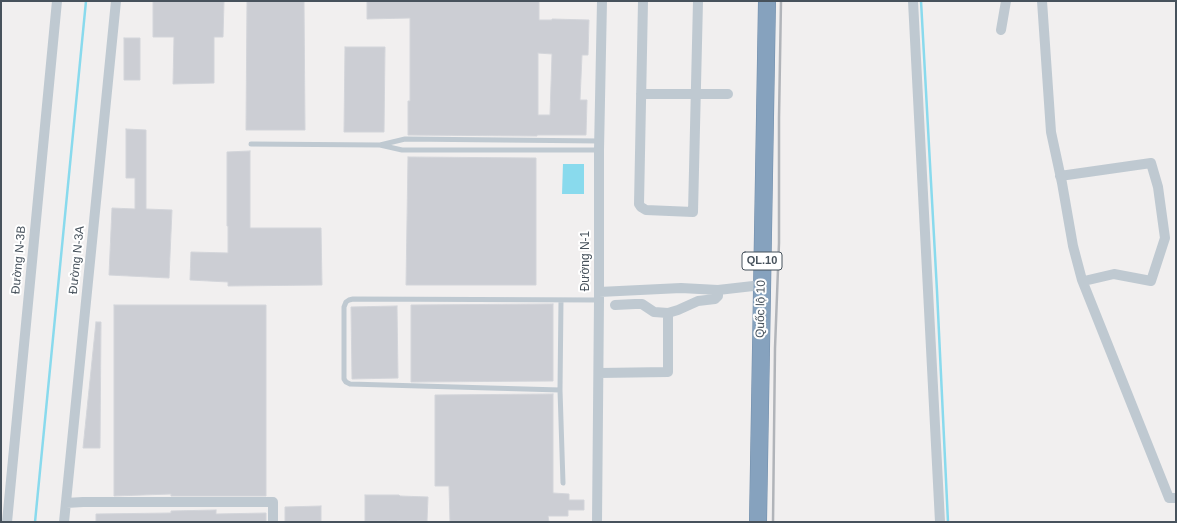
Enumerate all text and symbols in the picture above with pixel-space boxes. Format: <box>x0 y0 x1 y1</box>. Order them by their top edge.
street label: Đường N-3B <box>9 225 29 295</box>
street label: Đường N-3A <box>66 225 88 295</box>
street label: Đường N-1 <box>579 231 593 291</box>
road number: QL.10 <box>742 252 782 270</box>
street label: Quốc lộ 10 <box>753 280 769 338</box>

